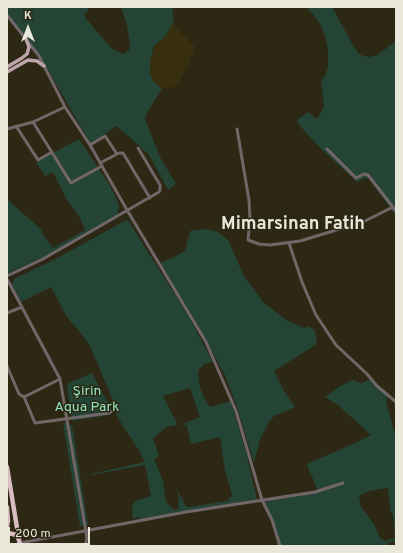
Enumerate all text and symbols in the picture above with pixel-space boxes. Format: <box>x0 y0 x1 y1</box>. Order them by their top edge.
north arrow <box>8 8 48 48</box>
text: K <box>24 9 32 23</box>
district label: Mimarsinan Fatih <box>221 214 365 236</box>
park label: Şirin Aqua Park <box>55 384 119 416</box>
scale bar <box>10 519 92 545</box>
text: 200 m <box>15 526 51 542</box>

